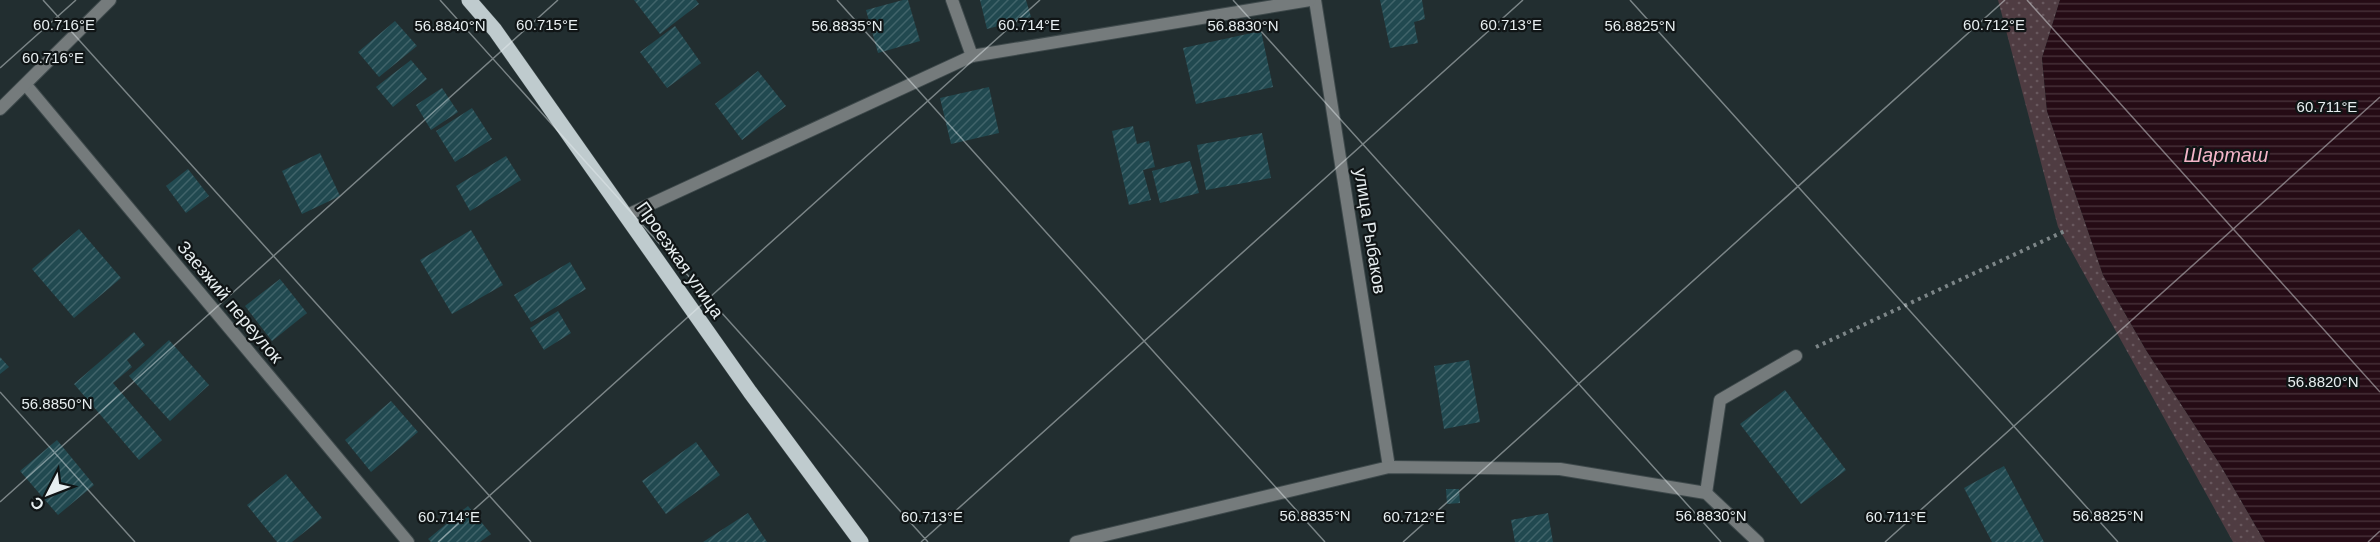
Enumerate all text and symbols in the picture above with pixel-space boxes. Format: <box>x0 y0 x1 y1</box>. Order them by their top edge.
text: 60.716°E <box>33 16 95 33</box>
text: 60.715°E <box>516 16 578 33</box>
text: 60.714°E <box>998 16 1060 33</box>
text: 60.713°E <box>1480 16 1542 33</box>
text: 60.712°E <box>1963 16 2025 33</box>
text: 56.8840°N <box>414 17 486 34</box>
text: 56.8835°N <box>811 17 883 34</box>
text: 56.8830°N <box>1207 17 1279 34</box>
text: 56.8825°N <box>1604 17 1676 34</box>
text: 60.716°E <box>22 49 84 66</box>
text: 60.711°E <box>2297 98 2357 115</box>
water label: Шарташ <box>2184 144 2269 166</box>
street label: улица Рыбаков <box>1350 167 1390 295</box>
street label: Проезжая улица <box>632 198 728 323</box>
street label: Заезжий переулок <box>173 237 287 367</box>
text: 56.8820°N <box>2287 373 2359 390</box>
text: 56.8850°N <box>21 395 93 412</box>
north arrow <box>18 464 78 524</box>
text: С <box>27 493 47 514</box>
text: 56.8835°N <box>1279 507 1351 524</box>
text: 56.8830°N <box>1675 507 1747 524</box>
text: 56.8825°N <box>2072 507 2144 524</box>
text: 60.714°E <box>418 508 480 525</box>
text: 60.713°E <box>901 508 963 525</box>
text: 60.712°E <box>1383 508 1445 525</box>
text: 60.711°E <box>1866 508 1926 525</box>

